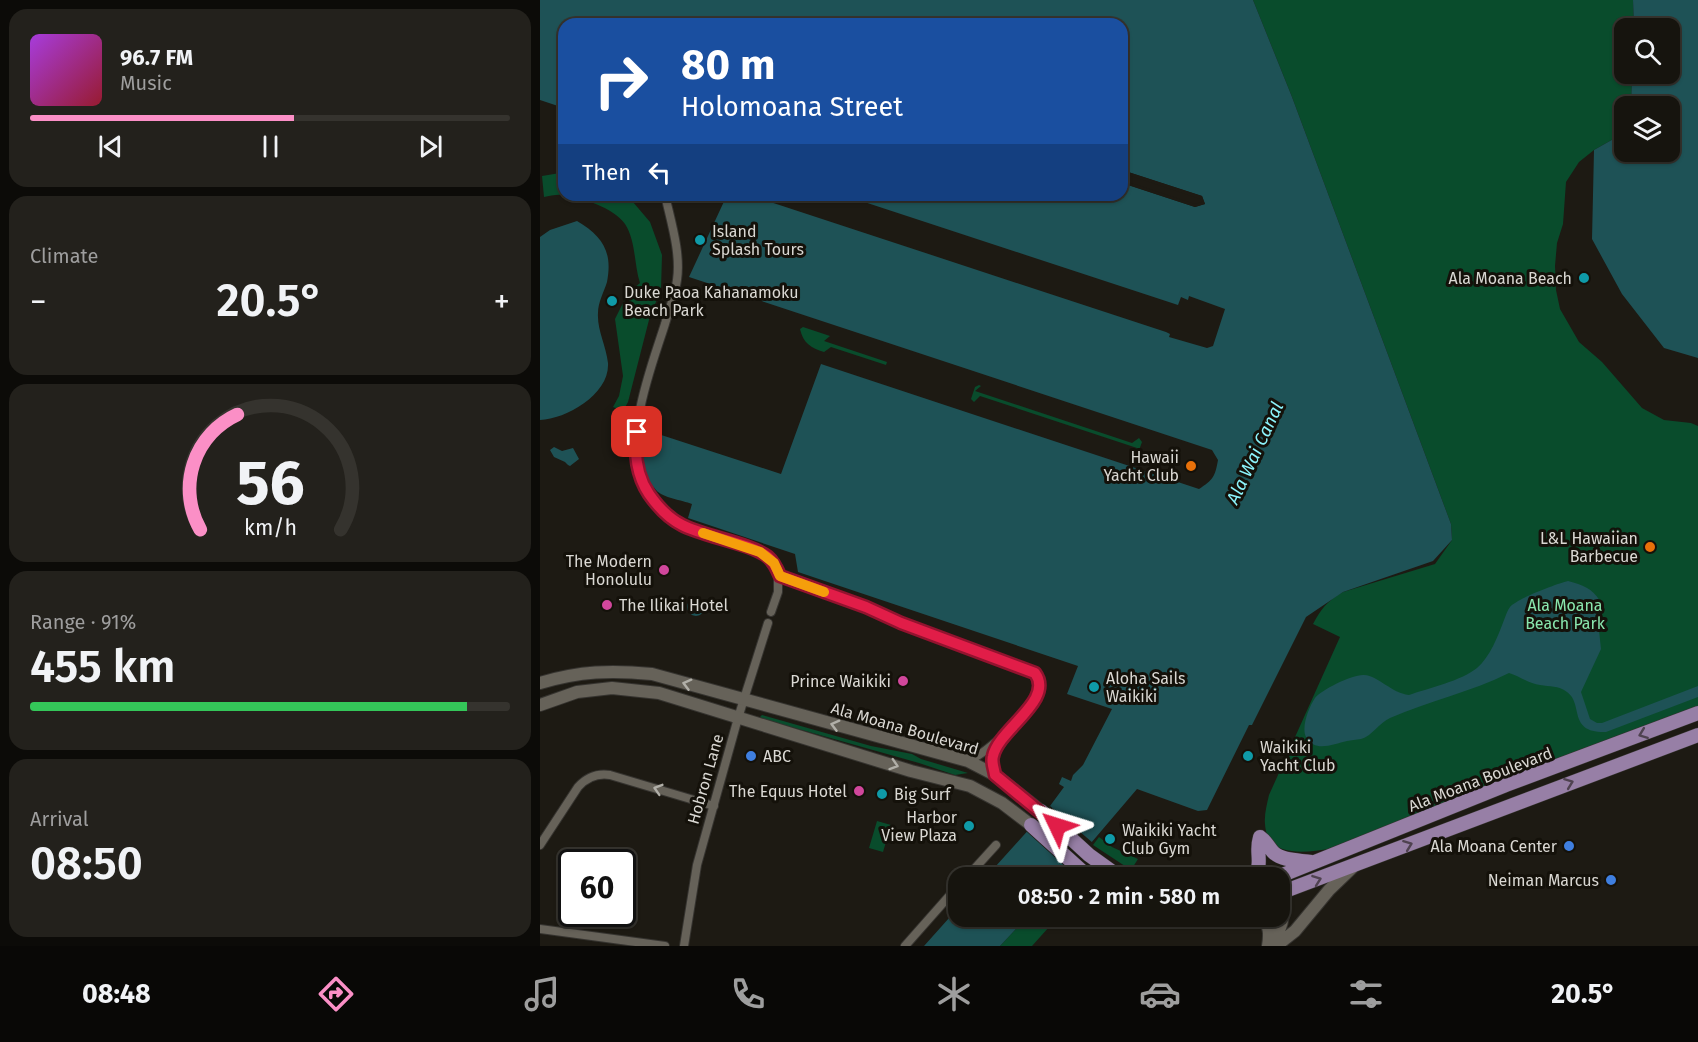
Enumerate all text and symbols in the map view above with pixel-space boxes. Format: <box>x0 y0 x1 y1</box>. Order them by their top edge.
map controls <box>1614 18 1680 162</box>
button: search <box>1614 18 1680 84</box>
text: 80 m <box>681 40 775 90</box>
icon: right <box>582 42 660 120</box>
text: 96.7 FM <box>120 44 193 71</box>
text: Music <box>120 71 172 95</box>
text: Holomoana Street <box>681 91 903 123</box>
button: layers <box>1614 96 1680 162</box>
icon: previous <box>94 130 127 163</box>
icon: pause <box>254 130 287 163</box>
icon: next <box>414 130 447 163</box>
icon: left <box>643 156 676 189</box>
text: Then <box>582 159 631 186</box>
place label: Island Splash Tours <box>712 222 804 259</box>
marker: Island Splash Tours <box>693 233 707 247</box>
text: Climate <box>30 244 98 268</box>
place label: Ala Moana Beach <box>1449 269 1572 288</box>
marker: Ala Moana Beach <box>1577 271 1591 285</box>
text: 20.5° <box>216 274 324 328</box>
text: − <box>30 282 47 322</box>
text: + <box>494 282 510 322</box>
place label: Duke Paoa Kahanamoku Beach Park <box>624 283 799 320</box>
marker: Duke Paoa Kahanamoku Beach Park <box>605 294 619 308</box>
water label: Ala Wai Canal <box>1221 398 1288 509</box>
pin <box>611 406 662 457</box>
icon: arrive <box>620 415 653 448</box>
text: 56 <box>236 446 304 521</box>
place label: Hawaii Yacht Club <box>1103 448 1179 485</box>
marker: Hawaii Yacht Club <box>1184 459 1198 473</box>
text: km/h <box>243 515 297 541</box>
place label: L&L Hawaiian Barbecue <box>1540 529 1638 566</box>
marker: L&L Hawaiian Barbecue <box>1643 540 1657 554</box>
place label: The Modern Honolulu <box>566 552 652 589</box>
marker: The Modern Honolulu <box>657 563 671 577</box>
place label: The Ilikai Hotel <box>619 596 728 615</box>
park label: Ala Moana Beach Park <box>1525 596 1606 633</box>
marker: The Ilikai Hotel <box>600 598 614 612</box>
text: Range · 91% <box>30 610 136 634</box>
text: 455 km <box>30 640 175 694</box>
place label: Aloha Sails Waikiki <box>1106 669 1186 706</box>
place label: Prince Waikiki <box>790 672 891 691</box>
marker: Prince Waikiki <box>896 674 910 688</box>
one-way arrow <box>682 679 693 691</box>
marker: Aloha Sails Waikiki <box>1087 680 1101 694</box>
street label: Ala Moana Boulevard <box>829 698 981 759</box>
one-way arrow <box>831 720 841 732</box>
one-way arrow <box>1638 727 1649 739</box>
street label: Hobron Lane <box>684 732 727 826</box>
place label: Waikiki Yacht Club <box>1260 738 1336 775</box>
street label: Ala Moana Boulevard <box>1406 743 1555 816</box>
place label: ABC <box>763 747 791 766</box>
marker: ABC <box>744 749 758 763</box>
marker: Waikiki Yacht Club <box>1241 749 1255 763</box>
one-way arrow <box>888 758 899 770</box>
one-way arrow <box>1563 778 1574 791</box>
place label: The Equus Hotel <box>729 782 847 801</box>
one-way arrow <box>653 784 664 796</box>
marker: The Equus Hotel <box>852 784 866 798</box>
place label: Big Surf <box>894 785 952 804</box>
marker: Big Surf <box>875 787 889 801</box>
position arrow <box>1025 794 1089 858</box>
text: Arrival <box>30 807 89 831</box>
place label: Harbor View Plaza <box>881 808 958 845</box>
marker: Harbor View Plaza <box>962 819 976 833</box>
place label: Waikiki Yacht Club Gym <box>1122 821 1217 858</box>
marker: Waikiki Yacht Club Gym <box>1103 832 1117 846</box>
text: 08:50 <box>30 837 143 891</box>
place label: Ala Moana Center <box>1430 837 1558 856</box>
marker: Ala Moana Center <box>1562 839 1576 853</box>
one-way arrow <box>1402 840 1413 852</box>
speed limit sign: 60 <box>558 849 636 927</box>
place label: Neiman Marcus <box>1488 871 1599 890</box>
marker: Neiman Marcus <box>1604 873 1618 887</box>
one-way arrow <box>1311 874 1321 887</box>
text: 08:50 · 2 min · 580 m <box>1018 883 1220 910</box>
icon: directions <box>315 973 357 1015</box>
icon: music <box>521 973 563 1015</box>
icon: phone <box>727 973 769 1015</box>
icon: climate <box>933 973 975 1015</box>
icon: car <box>1139 973 1181 1015</box>
icon: filters <box>1345 973 1387 1015</box>
text: 08:48 <box>82 978 151 1010</box>
text: 20.5° <box>1551 978 1616 1010</box>

